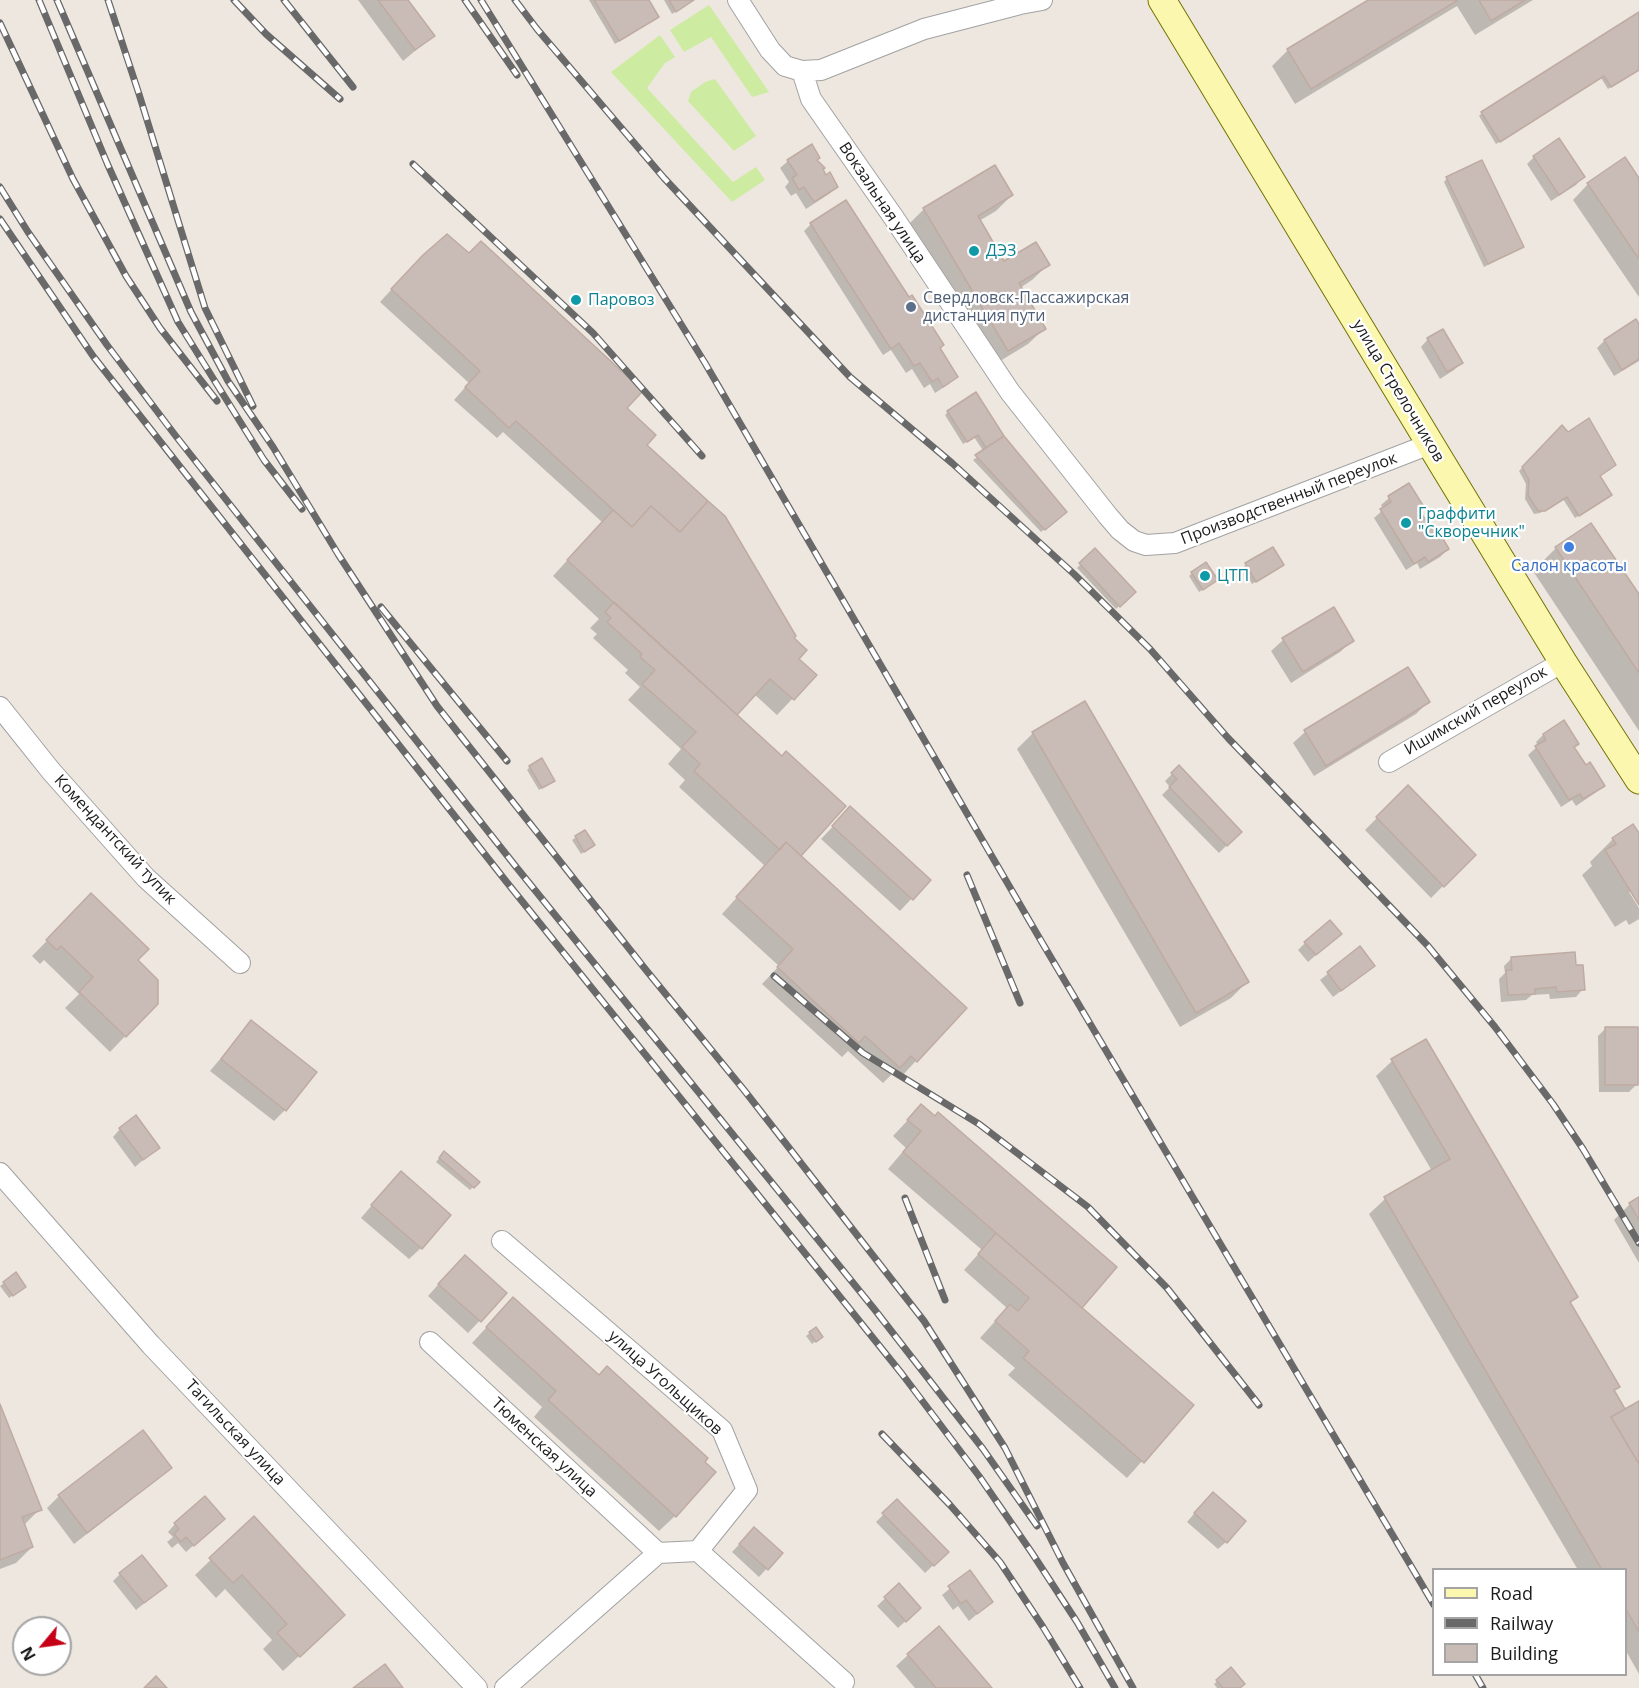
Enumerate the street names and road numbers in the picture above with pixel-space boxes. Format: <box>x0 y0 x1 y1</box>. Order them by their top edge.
street label: Вокзальная улица <box>834 139 930 267</box>
street label: улица Стрелочников <box>1348 316 1448 466</box>
street label: Производственный переулок <box>1178 449 1400 549</box>
street label: Ишимский переулок <box>1401 662 1551 760</box>
street label: Комендантский тупик <box>50 771 180 909</box>
street label: улица Угольщиков <box>604 1327 726 1439</box>
street label: Тагильская улица <box>181 1376 289 1490</box>
street label: Тюменская улица <box>487 1394 601 1502</box>

